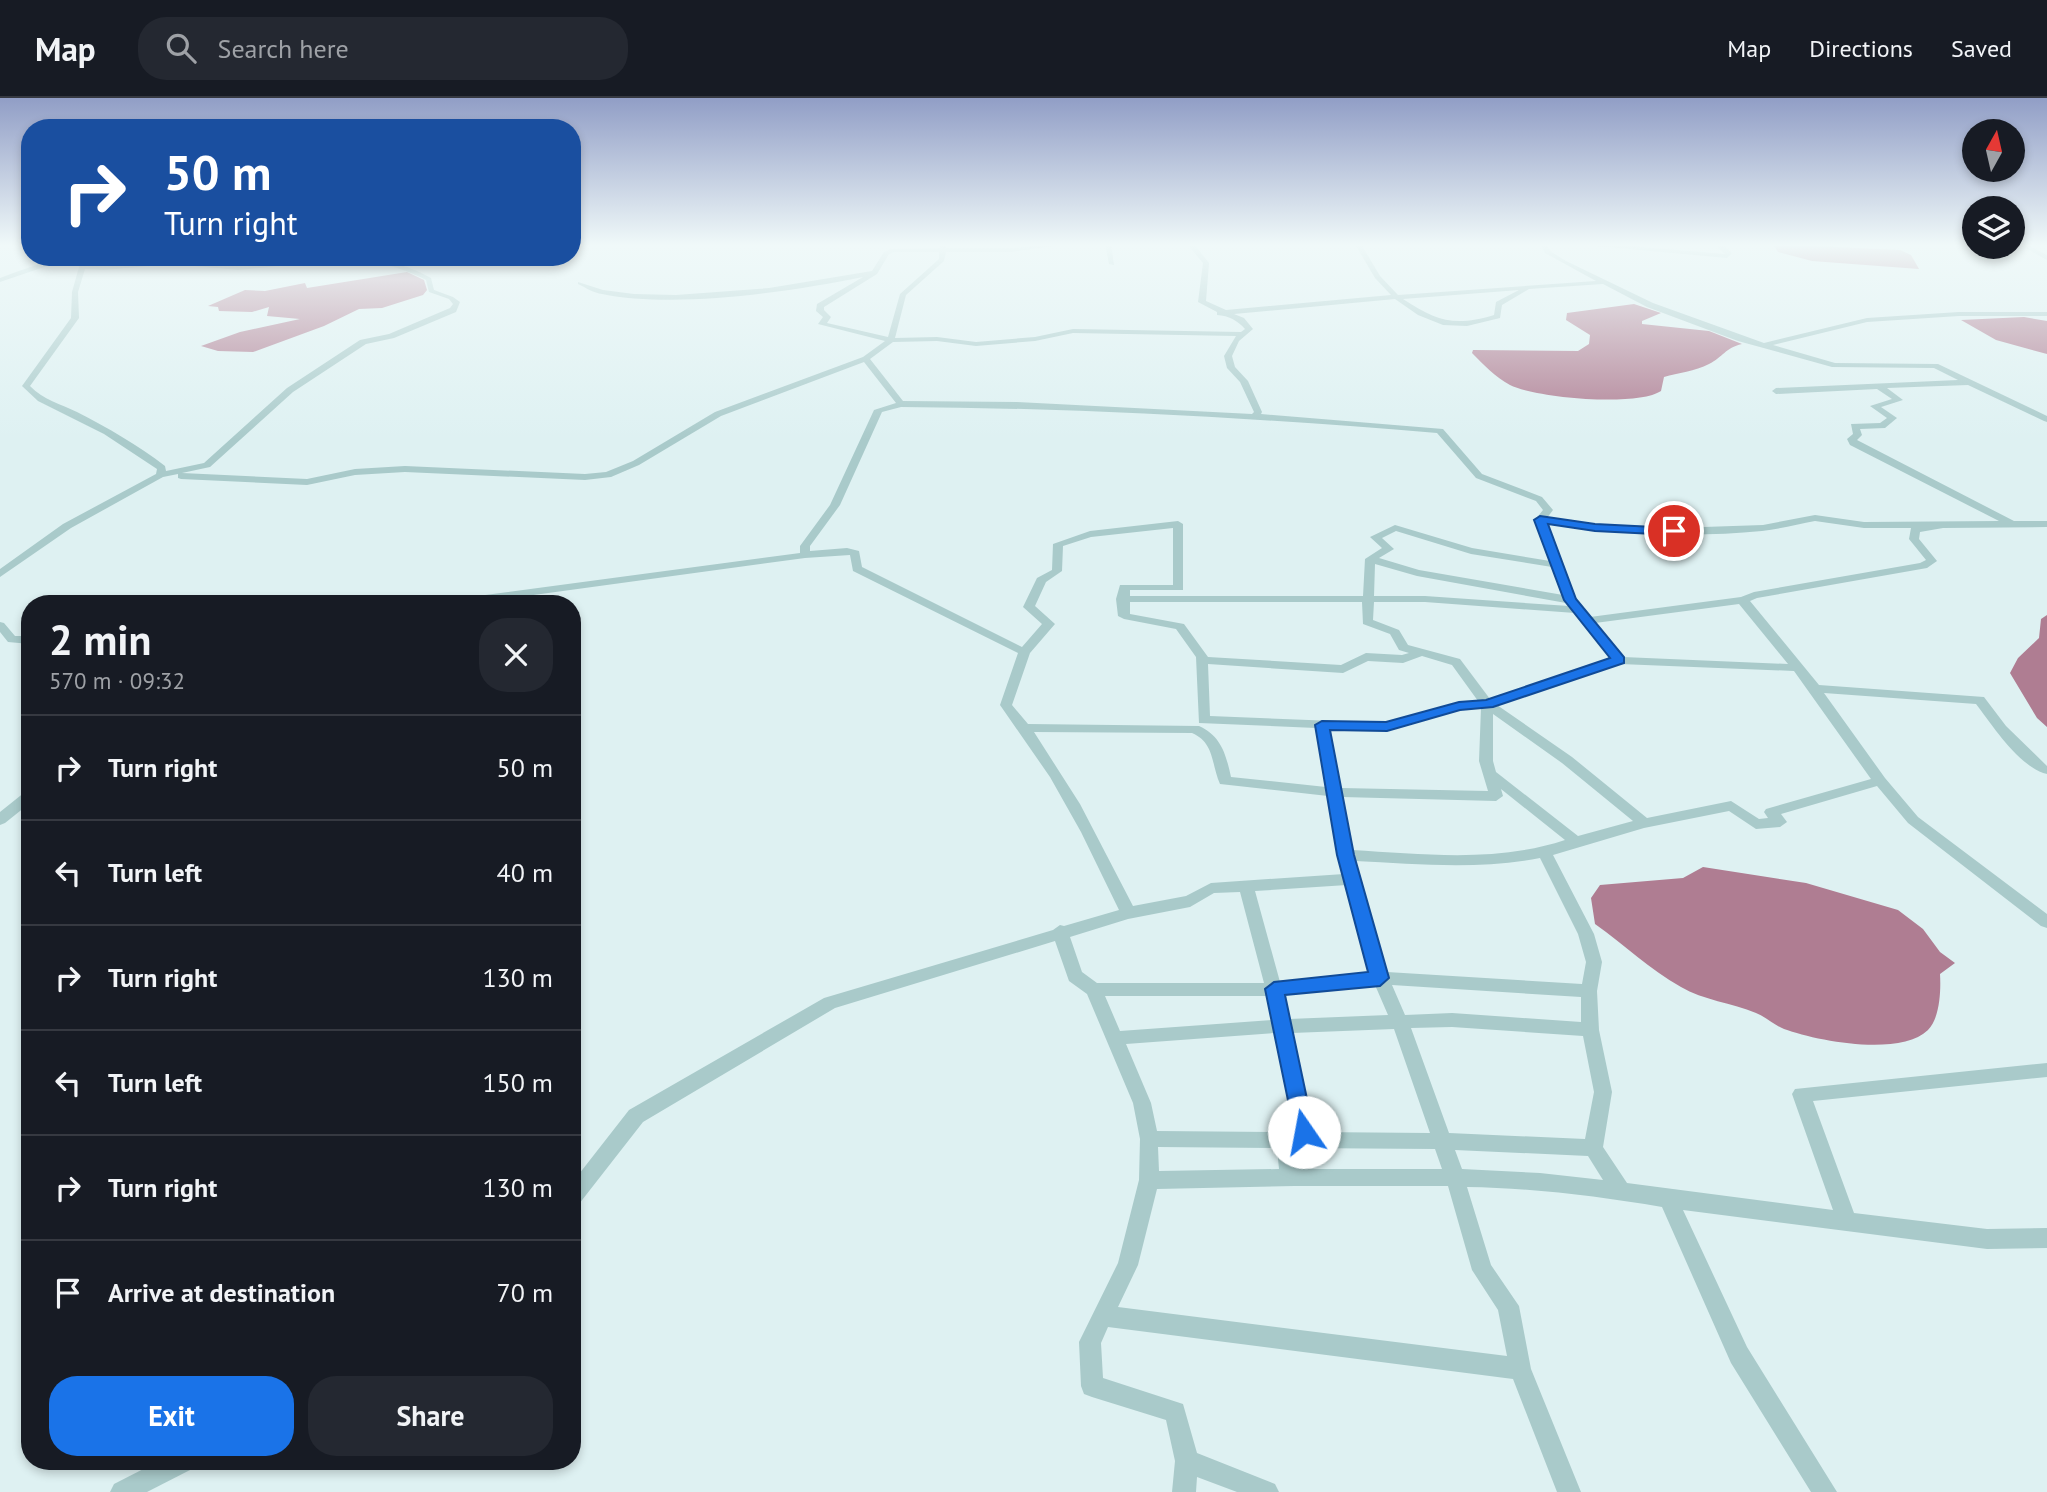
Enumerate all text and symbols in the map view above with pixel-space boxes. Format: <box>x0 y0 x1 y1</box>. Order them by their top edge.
search box <box>138 17 628 80</box>
text: Map <box>35 27 96 70</box>
icon: search <box>162 29 200 67</box>
text: Search here <box>218 32 349 65</box>
text: Map <box>1727 33 1771 64</box>
text: Directions <box>1809 33 1913 64</box>
text: Saved <box>1951 33 2012 64</box>
north arrow <box>1962 119 2025 182</box>
map controls <box>1962 119 2025 259</box>
text: 50 m <box>164 140 271 204</box>
icon: right <box>49 147 140 238</box>
button: layers <box>1962 196 2025 259</box>
text: Turn right <box>164 202 298 244</box>
pin <box>1644 501 1704 561</box>
icon: arrive <box>1655 512 1693 550</box>
text: 2 min <box>49 612 151 667</box>
button: close <box>479 618 553 692</box>
text: 570 m · 09:32 <box>49 666 185 695</box>
icon: right <box>49 749 87 787</box>
text: Turn right <box>108 751 217 784</box>
text: 50 m <box>497 751 553 784</box>
icon: left <box>49 854 87 892</box>
text: Turn left <box>108 856 202 889</box>
text: 40 m <box>497 856 553 889</box>
icon: right <box>49 959 87 997</box>
text: Turn right <box>108 961 217 994</box>
text: 130 m <box>482 961 553 994</box>
icon: left <box>49 1064 87 1102</box>
text: Turn left <box>108 1066 202 1099</box>
text: 150 m <box>482 1066 553 1099</box>
position arrow <box>1267 1095 1341 1169</box>
icon: right <box>49 1169 87 1207</box>
text: Turn right <box>108 1171 217 1204</box>
text: 130 m <box>482 1171 553 1204</box>
icon: arrive <box>49 1274 87 1312</box>
text: Arrive at destination <box>108 1276 335 1309</box>
text: 70 m <box>497 1276 553 1309</box>
button: Exit <box>49 1376 294 1456</box>
button: Share <box>308 1376 553 1456</box>

